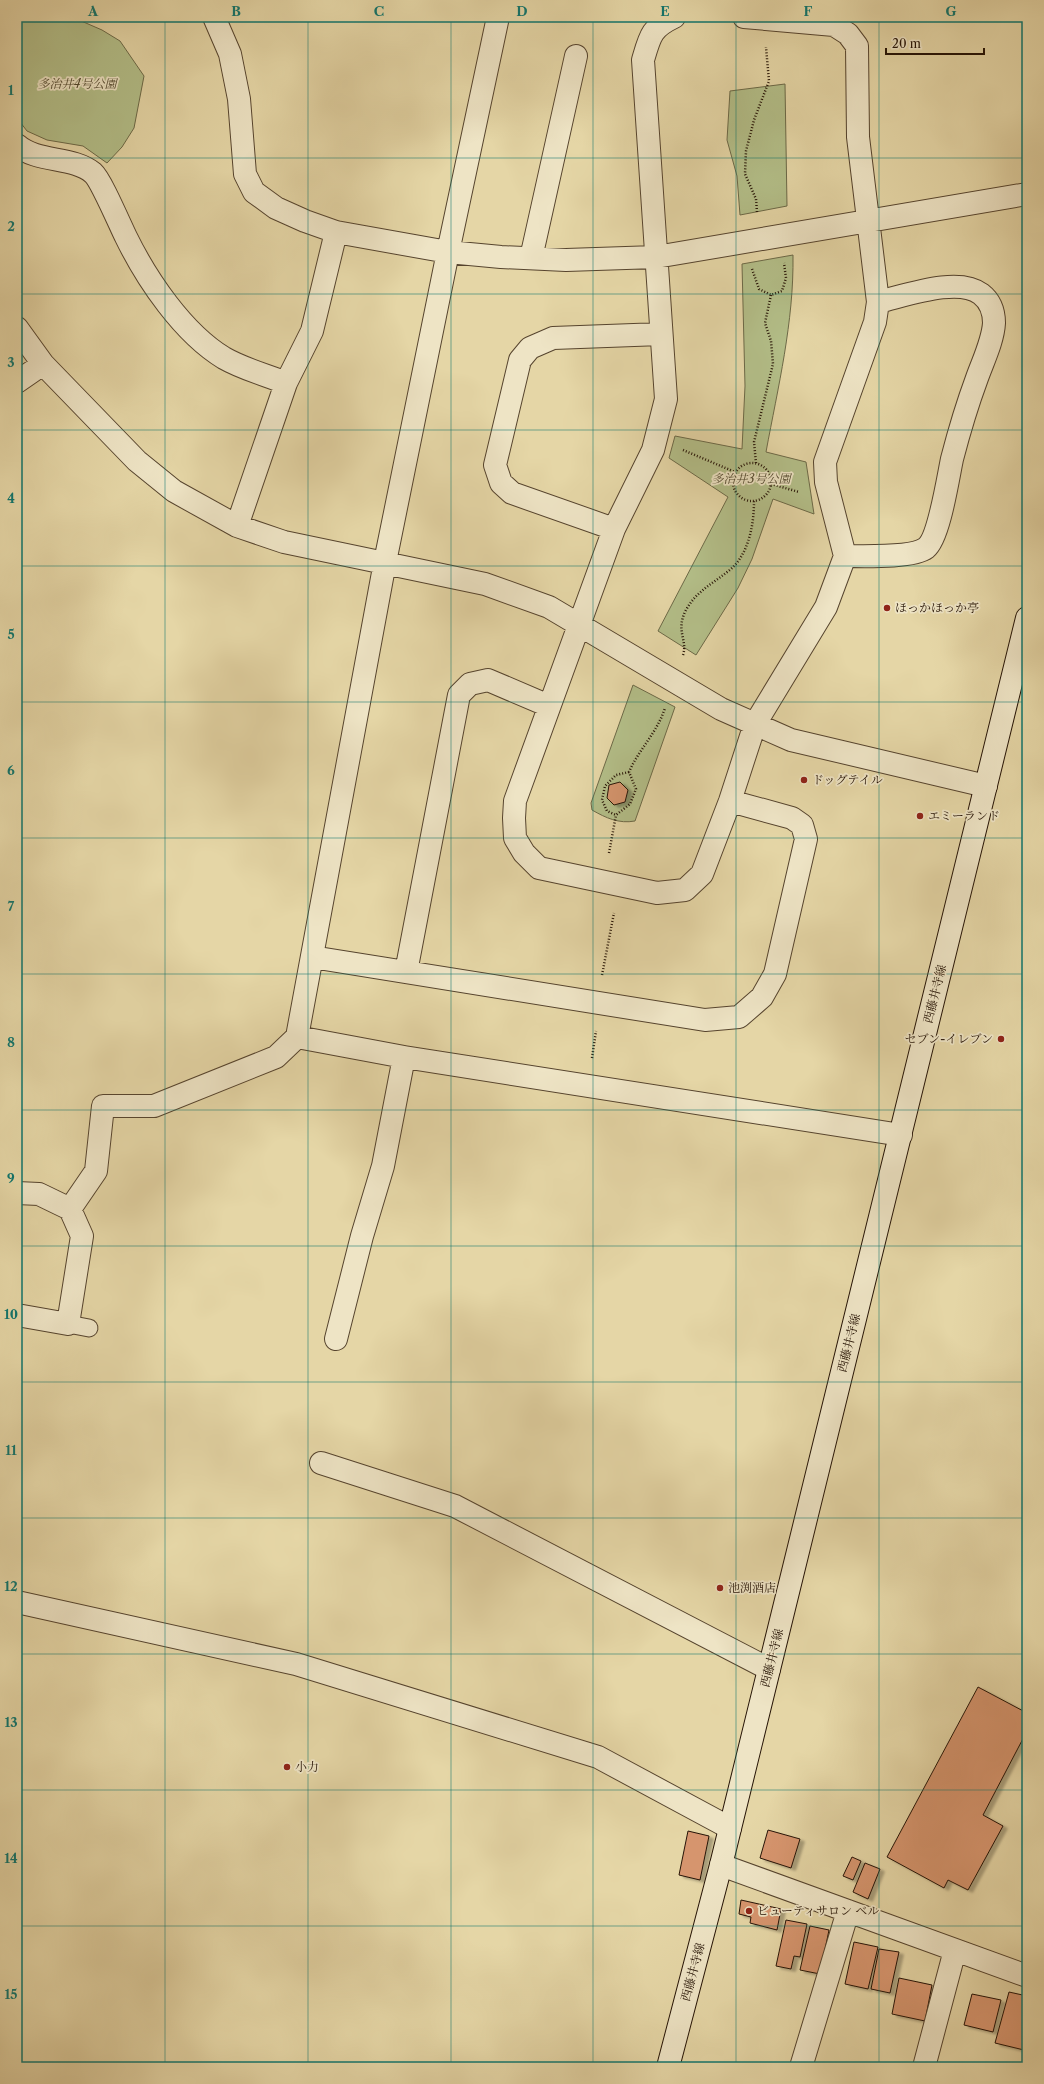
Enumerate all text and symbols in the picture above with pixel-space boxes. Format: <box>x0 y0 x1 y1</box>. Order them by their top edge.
text: A <box>87 3 99 19</box>
text: B <box>231 3 241 19</box>
text: C <box>374 3 384 19</box>
text: D <box>516 3 528 19</box>
text: E <box>660 3 670 19</box>
text: F <box>804 3 813 19</box>
text: G <box>945 3 957 19</box>
scale bar <box>886 30 984 56</box>
text: 20 m <box>892 36 921 51</box>
park label: 多治井4号公園 <box>38 76 118 91</box>
text: 1 <box>8 82 14 98</box>
text: 2 <box>7 218 15 234</box>
text: 3 <box>7 354 15 370</box>
park label: 多治井3号公園 <box>712 471 792 486</box>
text: 4 <box>7 490 15 506</box>
place label: ほっかほっか亭 <box>895 600 979 615</box>
marker: ほっかほっか亭 <box>882 603 892 613</box>
text: 5 <box>7 626 15 642</box>
text: 6 <box>7 762 15 778</box>
place label: ドッグテイル <box>812 772 883 787</box>
marker: ドッグテイル <box>799 775 809 785</box>
place label: エミーランド <box>928 808 1000 823</box>
marker: エミーランド <box>915 811 925 821</box>
text: 7 <box>8 898 15 914</box>
street label: 西藤井寺線 <box>920 963 949 1025</box>
place label: セブン-イレブン <box>904 1031 993 1046</box>
text: 8 <box>7 1034 15 1050</box>
marker: セブン-イレブン <box>996 1034 1006 1044</box>
text: 9 <box>7 1170 15 1186</box>
text: 10 <box>4 1306 18 1322</box>
street label: 西藤井寺線 <box>834 1312 863 1374</box>
text: 11 <box>5 1442 17 1458</box>
text: 12 <box>4 1578 18 1594</box>
place label: 池渕酒店 <box>728 1580 776 1595</box>
marker: 池渕酒店 <box>715 1583 725 1593</box>
street label: 西藤井寺線 <box>757 1627 786 1689</box>
text: 13 <box>4 1714 18 1730</box>
place label: 小力 <box>295 1759 319 1774</box>
marker: 小力 <box>282 1762 292 1772</box>
text: 14 <box>4 1850 18 1866</box>
place label: ビューティサロン ベル <box>757 1903 879 1918</box>
marker: ビューティサロン ベル <box>744 1906 754 1916</box>
street label: 西藤井寺線 <box>678 1941 708 2003</box>
text: 15 <box>4 1986 18 2002</box>

